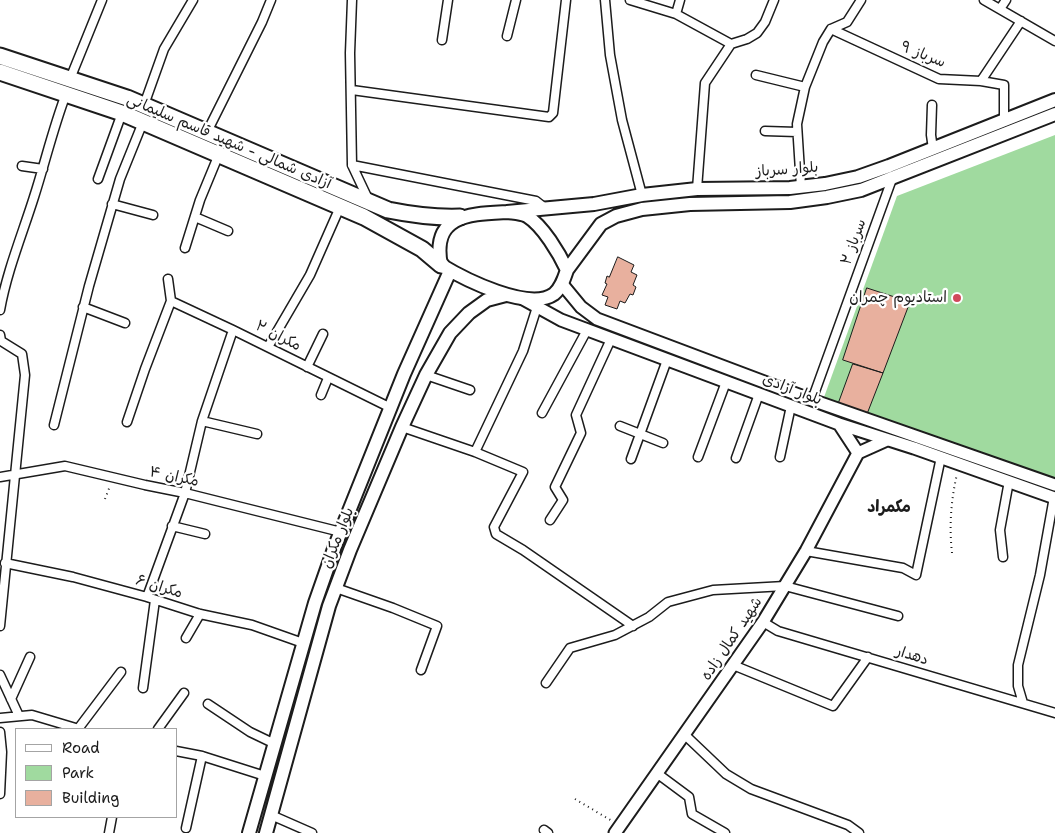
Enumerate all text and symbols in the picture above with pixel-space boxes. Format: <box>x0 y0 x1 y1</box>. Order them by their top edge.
street label: سرباز ۹ <box>898 38 948 72</box>
street label: آزادی شمالی - شهید قاسم سلیمانی <box>124 91 334 193</box>
street label: بلوار سرباز <box>755 159 819 181</box>
street label: سرباز ۲ <box>837 217 871 267</box>
place label: استادیوم چمران <box>849 289 947 307</box>
marker: استادیوم چمران <box>951 292 963 304</box>
street label: مکران ۲ <box>252 317 304 355</box>
street label: بلوار آزادی <box>760 370 824 410</box>
street label: مکران ۴ <box>148 463 200 491</box>
district label: مکمراد <box>867 498 911 518</box>
street label: بلوار مکران <box>318 505 358 571</box>
street label: مکران ۶ <box>133 571 185 603</box>
street label: شهید کمال زاده <box>698 594 766 684</box>
street label: دهدار <box>893 643 931 669</box>
legend <box>15 728 178 818</box>
text: Road <box>62 738 100 758</box>
text: Park <box>62 763 94 783</box>
text: Building <box>62 788 119 808</box>

